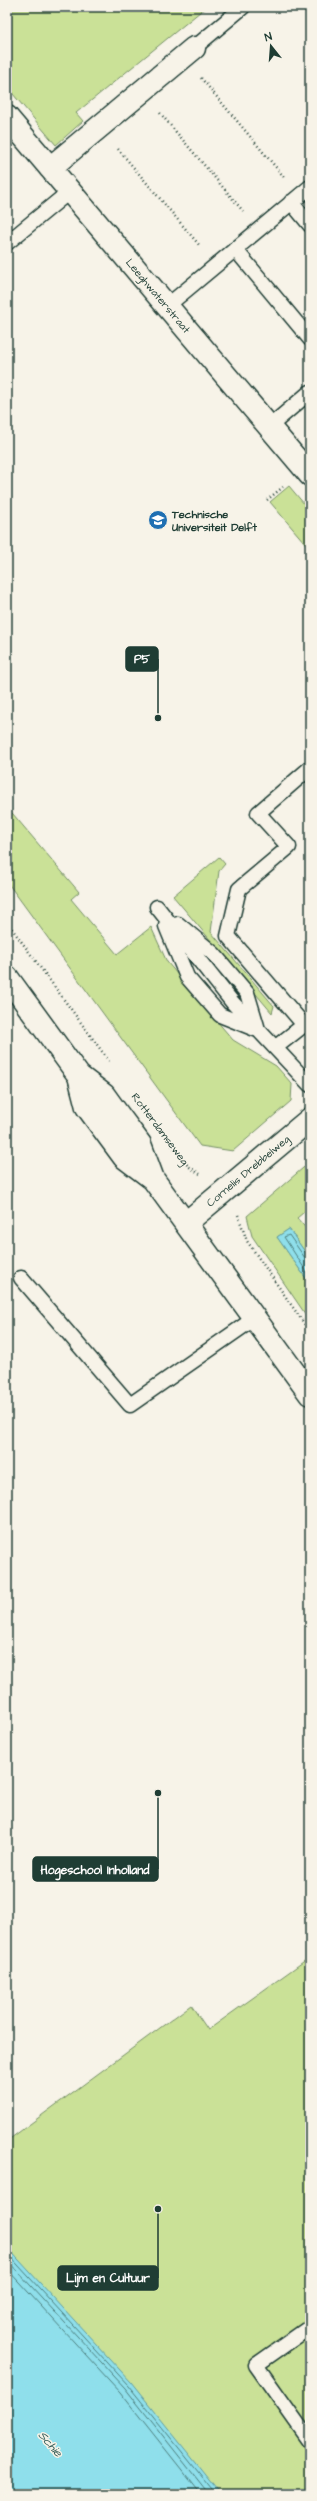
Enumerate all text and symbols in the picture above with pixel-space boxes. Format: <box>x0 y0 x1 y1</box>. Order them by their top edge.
north arrow <box>251 26 291 66</box>
text: N <box>263 29 274 45</box>
street label: Leeghwaterstraat <box>122 255 194 338</box>
place label: Technische Universiteit Delft <box>171 507 258 535</box>
school or university icon: Technische Universiteit Delft <box>147 509 169 531</box>
callout: P5 <box>126 647 158 671</box>
text: P5 <box>134 651 151 668</box>
street label: Rotterdamseweg <box>127 1090 192 1169</box>
street label: Cornelis Drebbelweg <box>203 1131 294 1211</box>
callout: Hogeschool Inholland <box>33 1857 158 1881</box>
text: Hogeschool Inholland <box>41 1862 150 1881</box>
callout: Lijm en Cultuur <box>58 2266 158 2290</box>
text: Lijm en Cultuur <box>66 2270 150 2288</box>
water label: Schie <box>34 2427 66 2461</box>

